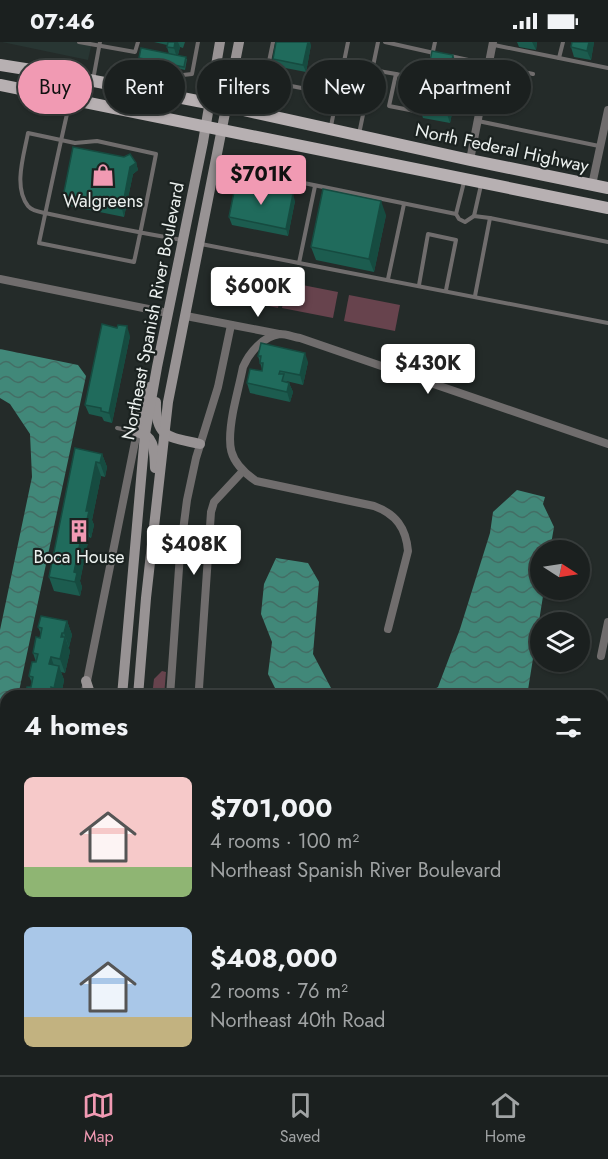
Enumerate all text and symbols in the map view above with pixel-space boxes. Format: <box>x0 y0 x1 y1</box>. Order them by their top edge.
text: 07:46 <box>30 5 95 37</box>
chip: Buy <box>18 60 92 114</box>
chip: Rent <box>104 60 185 114</box>
chip: Filters <box>197 60 291 114</box>
chip: New <box>303 60 386 114</box>
chip: Apartment <box>398 60 531 114</box>
street label: North Federal Highway <box>413 117 591 179</box>
pin: $701K <box>219 155 303 206</box>
text: $701K <box>230 160 292 189</box>
shop icon: Walgreens <box>90 162 116 188</box>
street label: Northeast Spanish River Boulevard <box>115 180 191 442</box>
place label: Walgreens <box>63 188 143 214</box>
pin: $600K <box>216 267 300 318</box>
text: $600K <box>225 272 291 301</box>
pin: $430K <box>386 344 470 395</box>
text: $430K <box>395 349 461 378</box>
building icon: Boca House <box>66 518 92 544</box>
pin: $408K <box>152 525 236 576</box>
text: $408K <box>161 530 227 559</box>
north arrow <box>530 540 590 600</box>
map controls <box>530 540 590 672</box>
place label: Boca House <box>33 544 125 570</box>
button: layers <box>530 612 590 672</box>
text: 4 homes <box>24 707 128 745</box>
icon: filters <box>552 710 585 743</box>
text: $701,000 <box>210 789 332 827</box>
icon: home <box>72 801 144 873</box>
text: 4 rooms · 100 m² <box>210 827 359 856</box>
text: Northeast Spanish River Boulevard <box>210 856 502 885</box>
text: $408,000 <box>210 939 338 977</box>
icon: home <box>72 951 144 1023</box>
text: 2 rooms · 76 m² <box>210 977 348 1006</box>
text: Northeast 40th Road <box>210 1006 385 1035</box>
tab: Map <box>82 1089 115 1148</box>
tab: Saved <box>280 1089 320 1148</box>
tab: Home <box>485 1089 526 1148</box>

